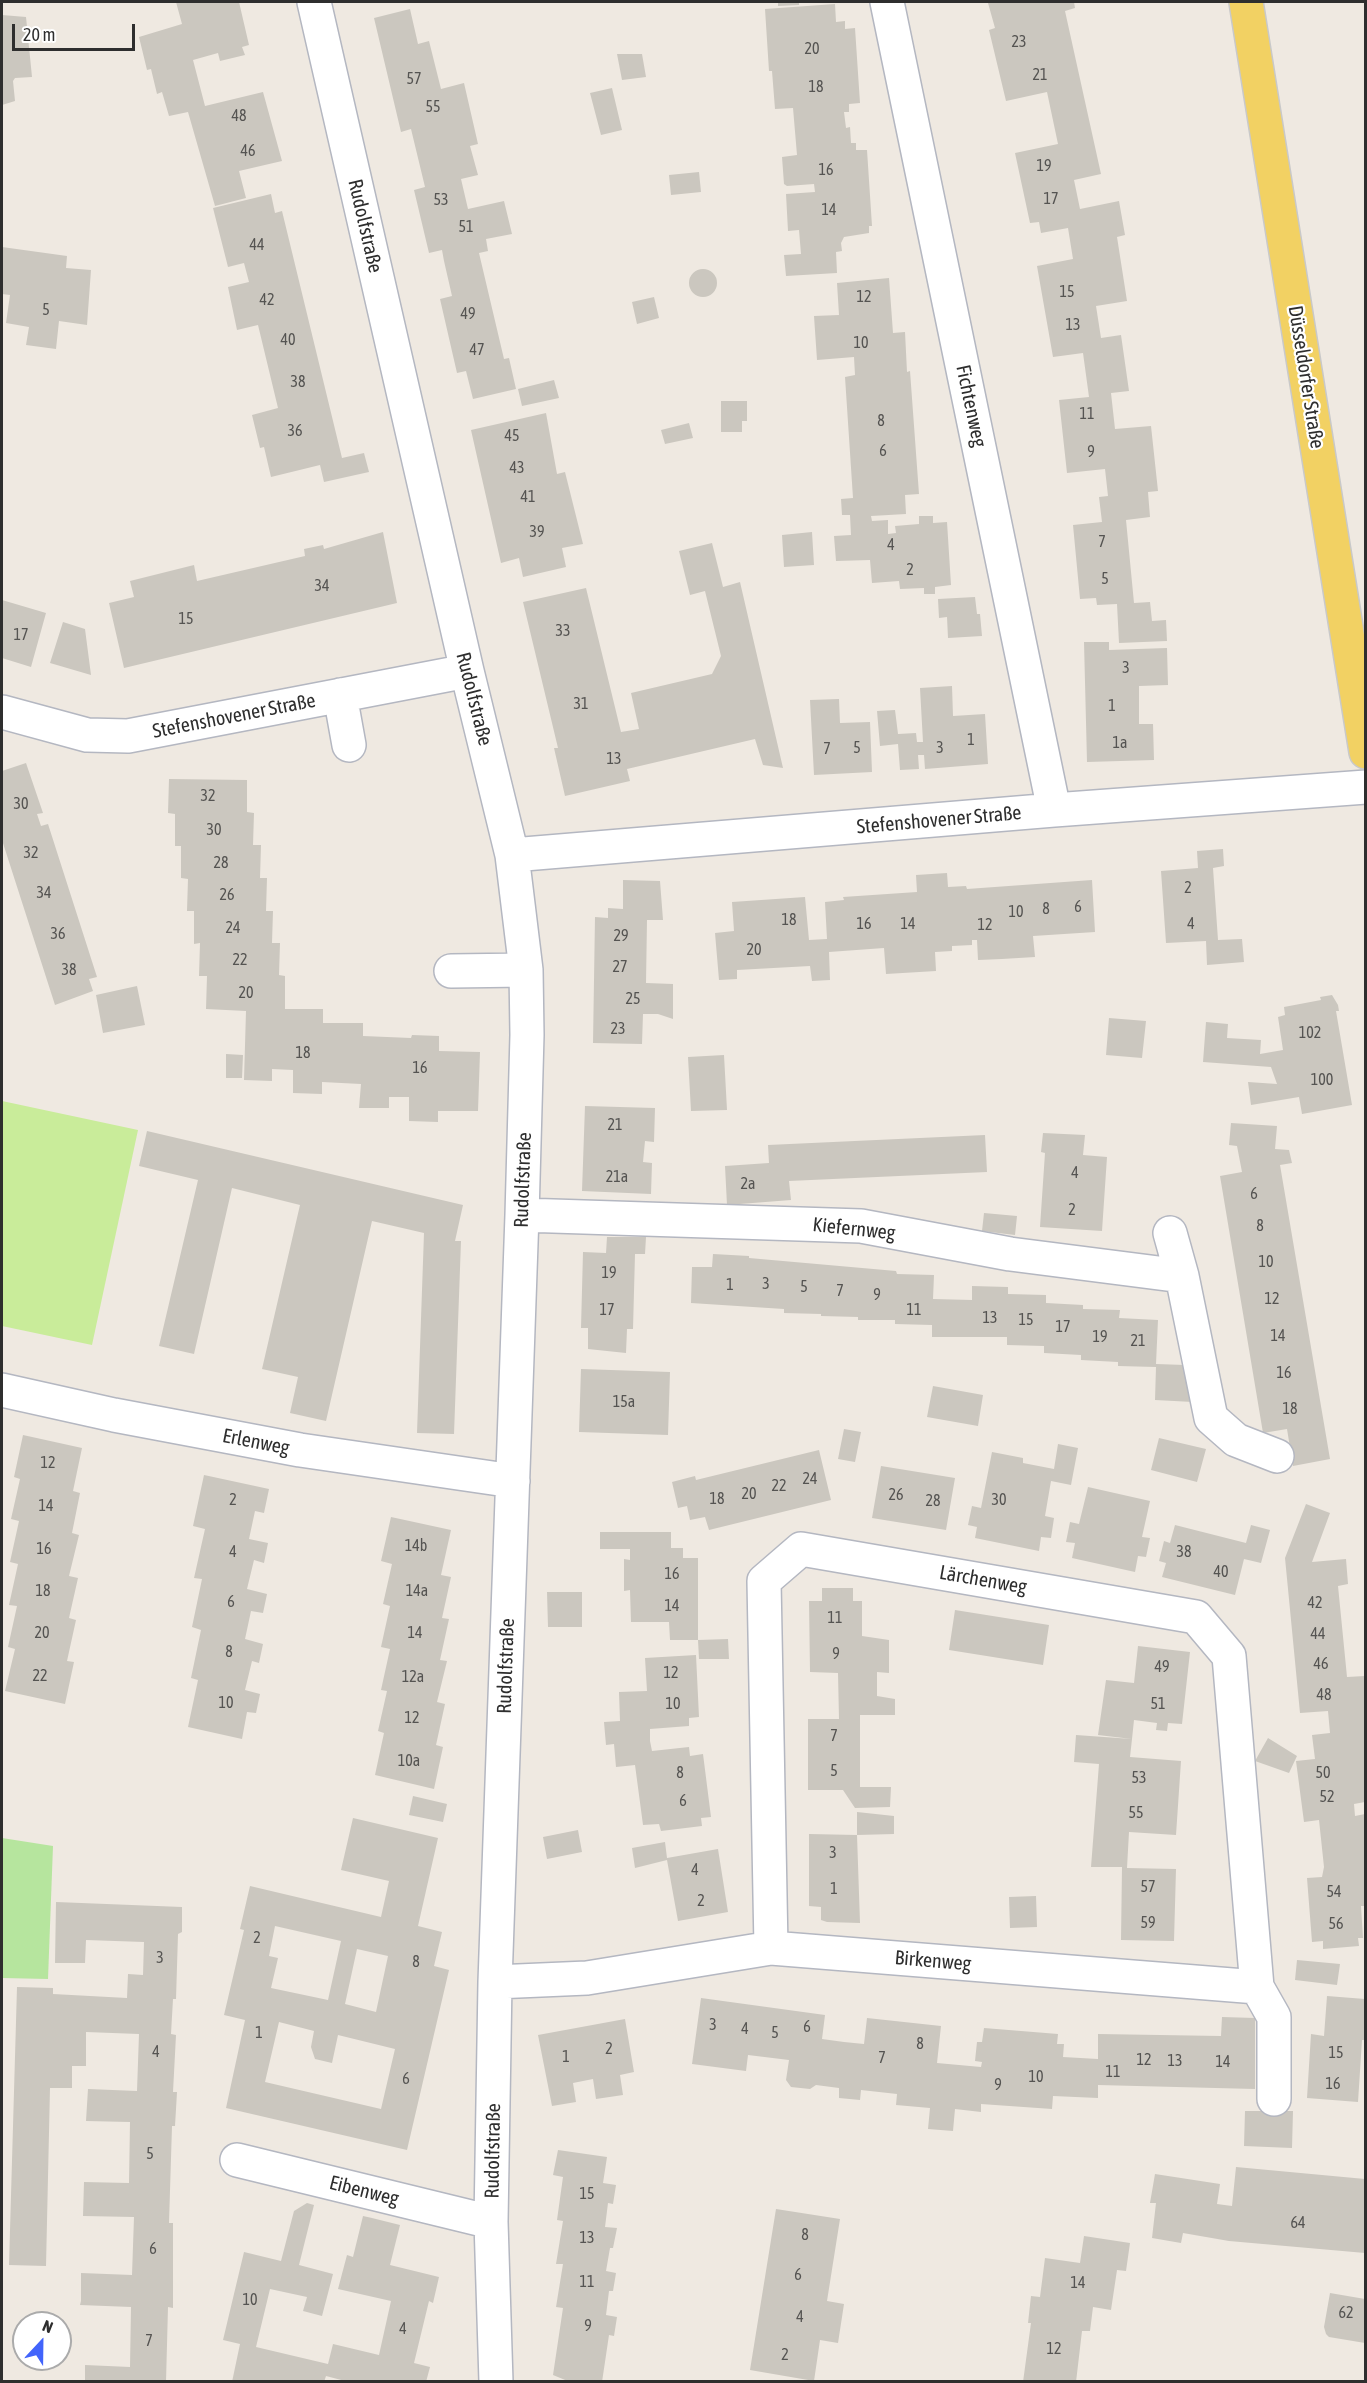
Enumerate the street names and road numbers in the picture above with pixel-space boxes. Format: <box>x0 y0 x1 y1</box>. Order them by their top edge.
street label: Rudolfstraße <box>343 177 387 275</box>
street label: Düsseldorfer Straße <box>1283 304 1329 450</box>
street label: Fichtenweg <box>951 363 991 449</box>
street label: Rudolfstraße <box>451 650 497 748</box>
street label: Stefenshovener Straße <box>151 688 317 744</box>
street label: Stefenshovener Straße <box>856 801 1022 839</box>
street label: Rudolfstraße <box>509 1132 537 1228</box>
street label: Kiefernweg <box>811 1213 897 1245</box>
street label: Erlenweg <box>220 1424 292 1460</box>
street label: Lärchenweg <box>937 1561 1029 1599</box>
street label: Rudolfstraße <box>492 1618 520 1714</box>
street label: Birkenweg <box>894 1946 972 1976</box>
street label: Rudolfstraße <box>480 2103 506 2199</box>
street label: Eibenweg <box>327 2171 401 2211</box>

